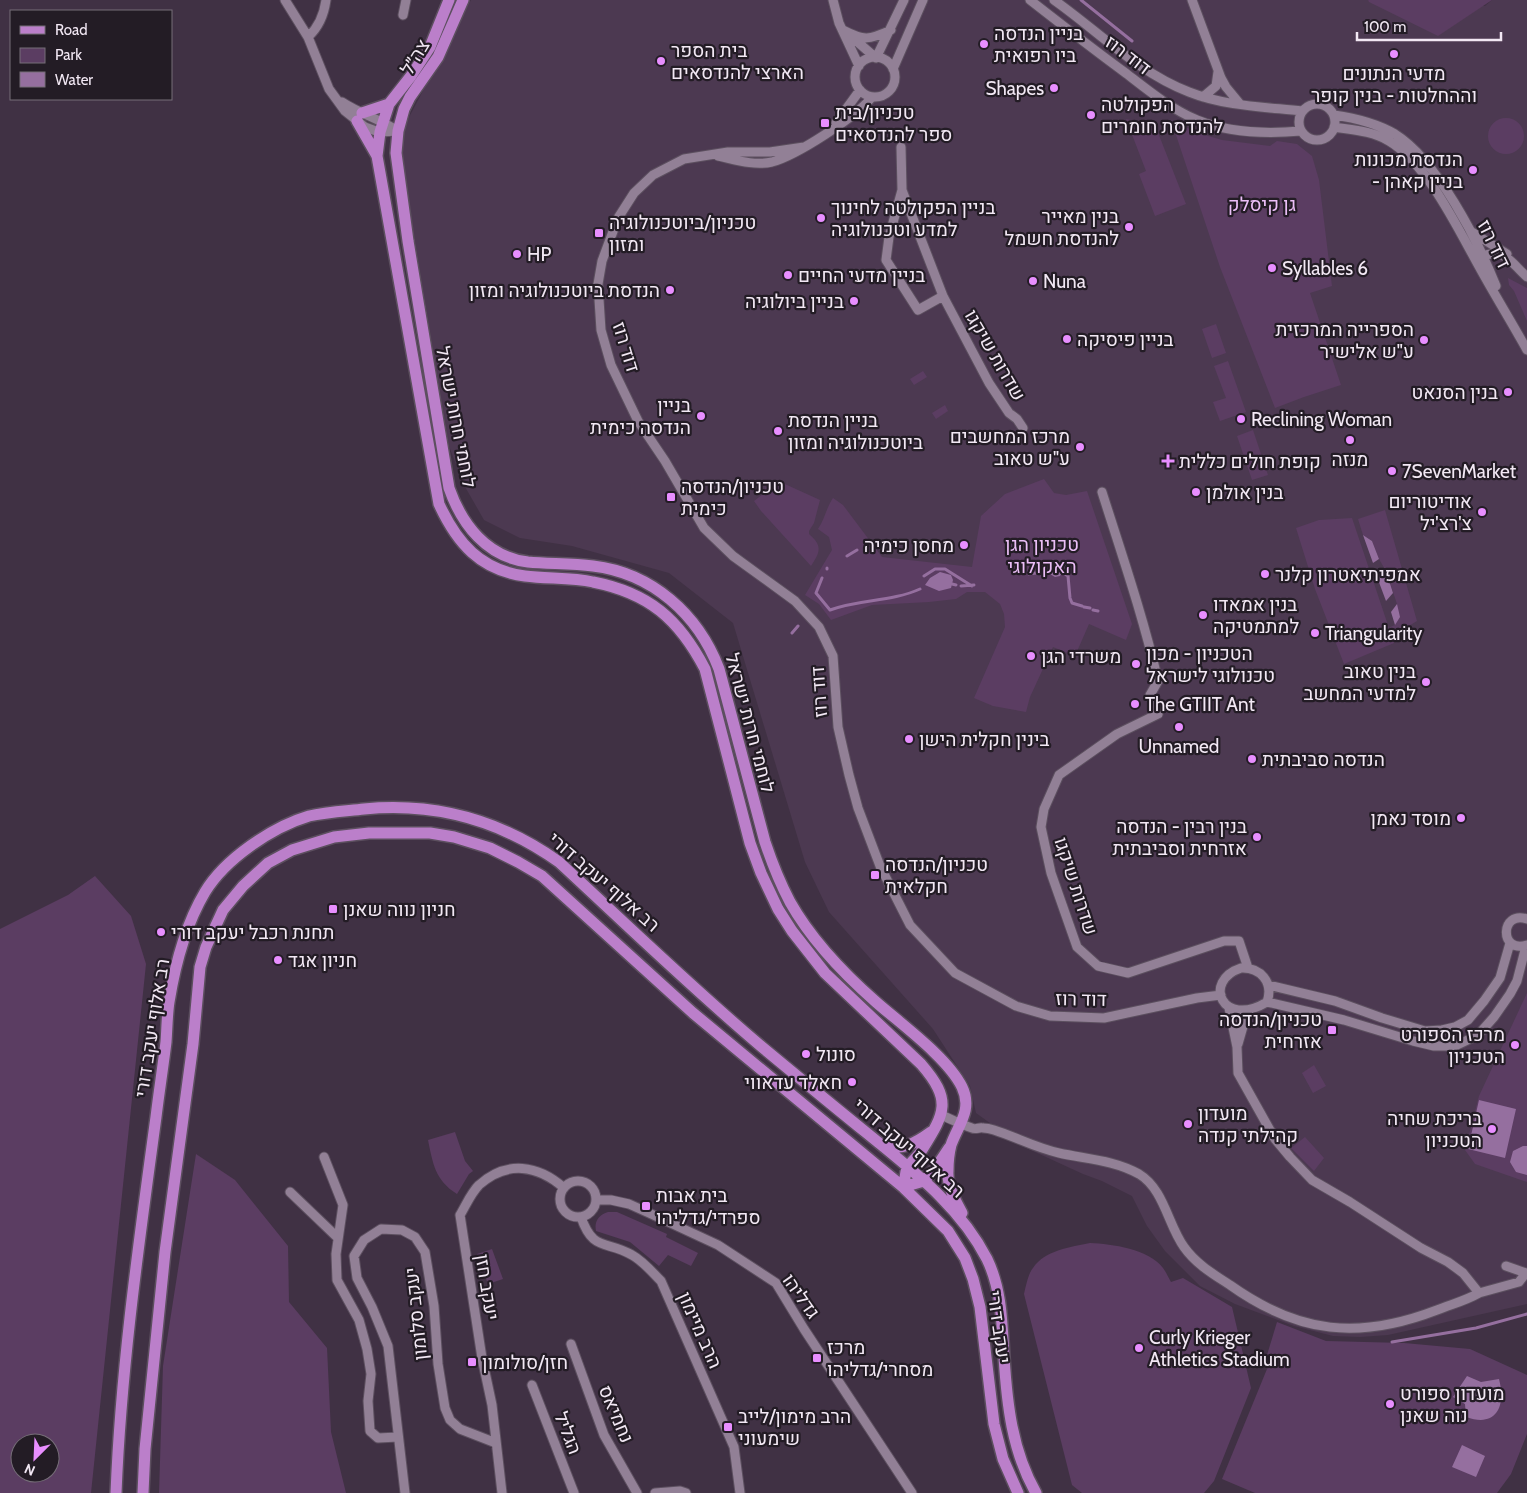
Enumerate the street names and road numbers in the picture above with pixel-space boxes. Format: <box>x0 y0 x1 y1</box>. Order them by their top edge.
street label: דוד רוז <box>1101 30 1155 80</box>
street label: צה״ל <box>395 35 435 79</box>
street label: דוד רוז <box>1472 216 1516 272</box>
street label: שדרות שיקגו <box>960 305 1030 405</box>
street label: דוד רוז <box>607 319 645 375</box>
street label: לוחמי חרות ישראל <box>431 344 481 490</box>
street label: לוחמי חרות ישראל <box>720 651 780 796</box>
street label: דוד רוז <box>806 666 832 718</box>
street label: רב אלוף יעקב דורי <box>544 827 664 937</box>
street label: שדרות שיקגו <box>1049 834 1103 938</box>
street label: רב אלוף יעקב דורי <box>130 957 174 1099</box>
street label: דוד רוז <box>1055 987 1107 1011</box>
street label: רב אלוף יעקב דורי <box>849 1093 969 1203</box>
street label: יעקב חזן <box>470 1252 504 1322</box>
street label: יעקב סלומון <box>400 1266 432 1362</box>
street label: גדליהו <box>777 1269 825 1323</box>
street label: הרב מיימון <box>673 1288 727 1372</box>
street label: יעקב דורי <box>983 1289 1015 1365</box>
street label: נחמיאס <box>594 1382 638 1446</box>
street label: הגליל <box>549 1408 587 1458</box>

